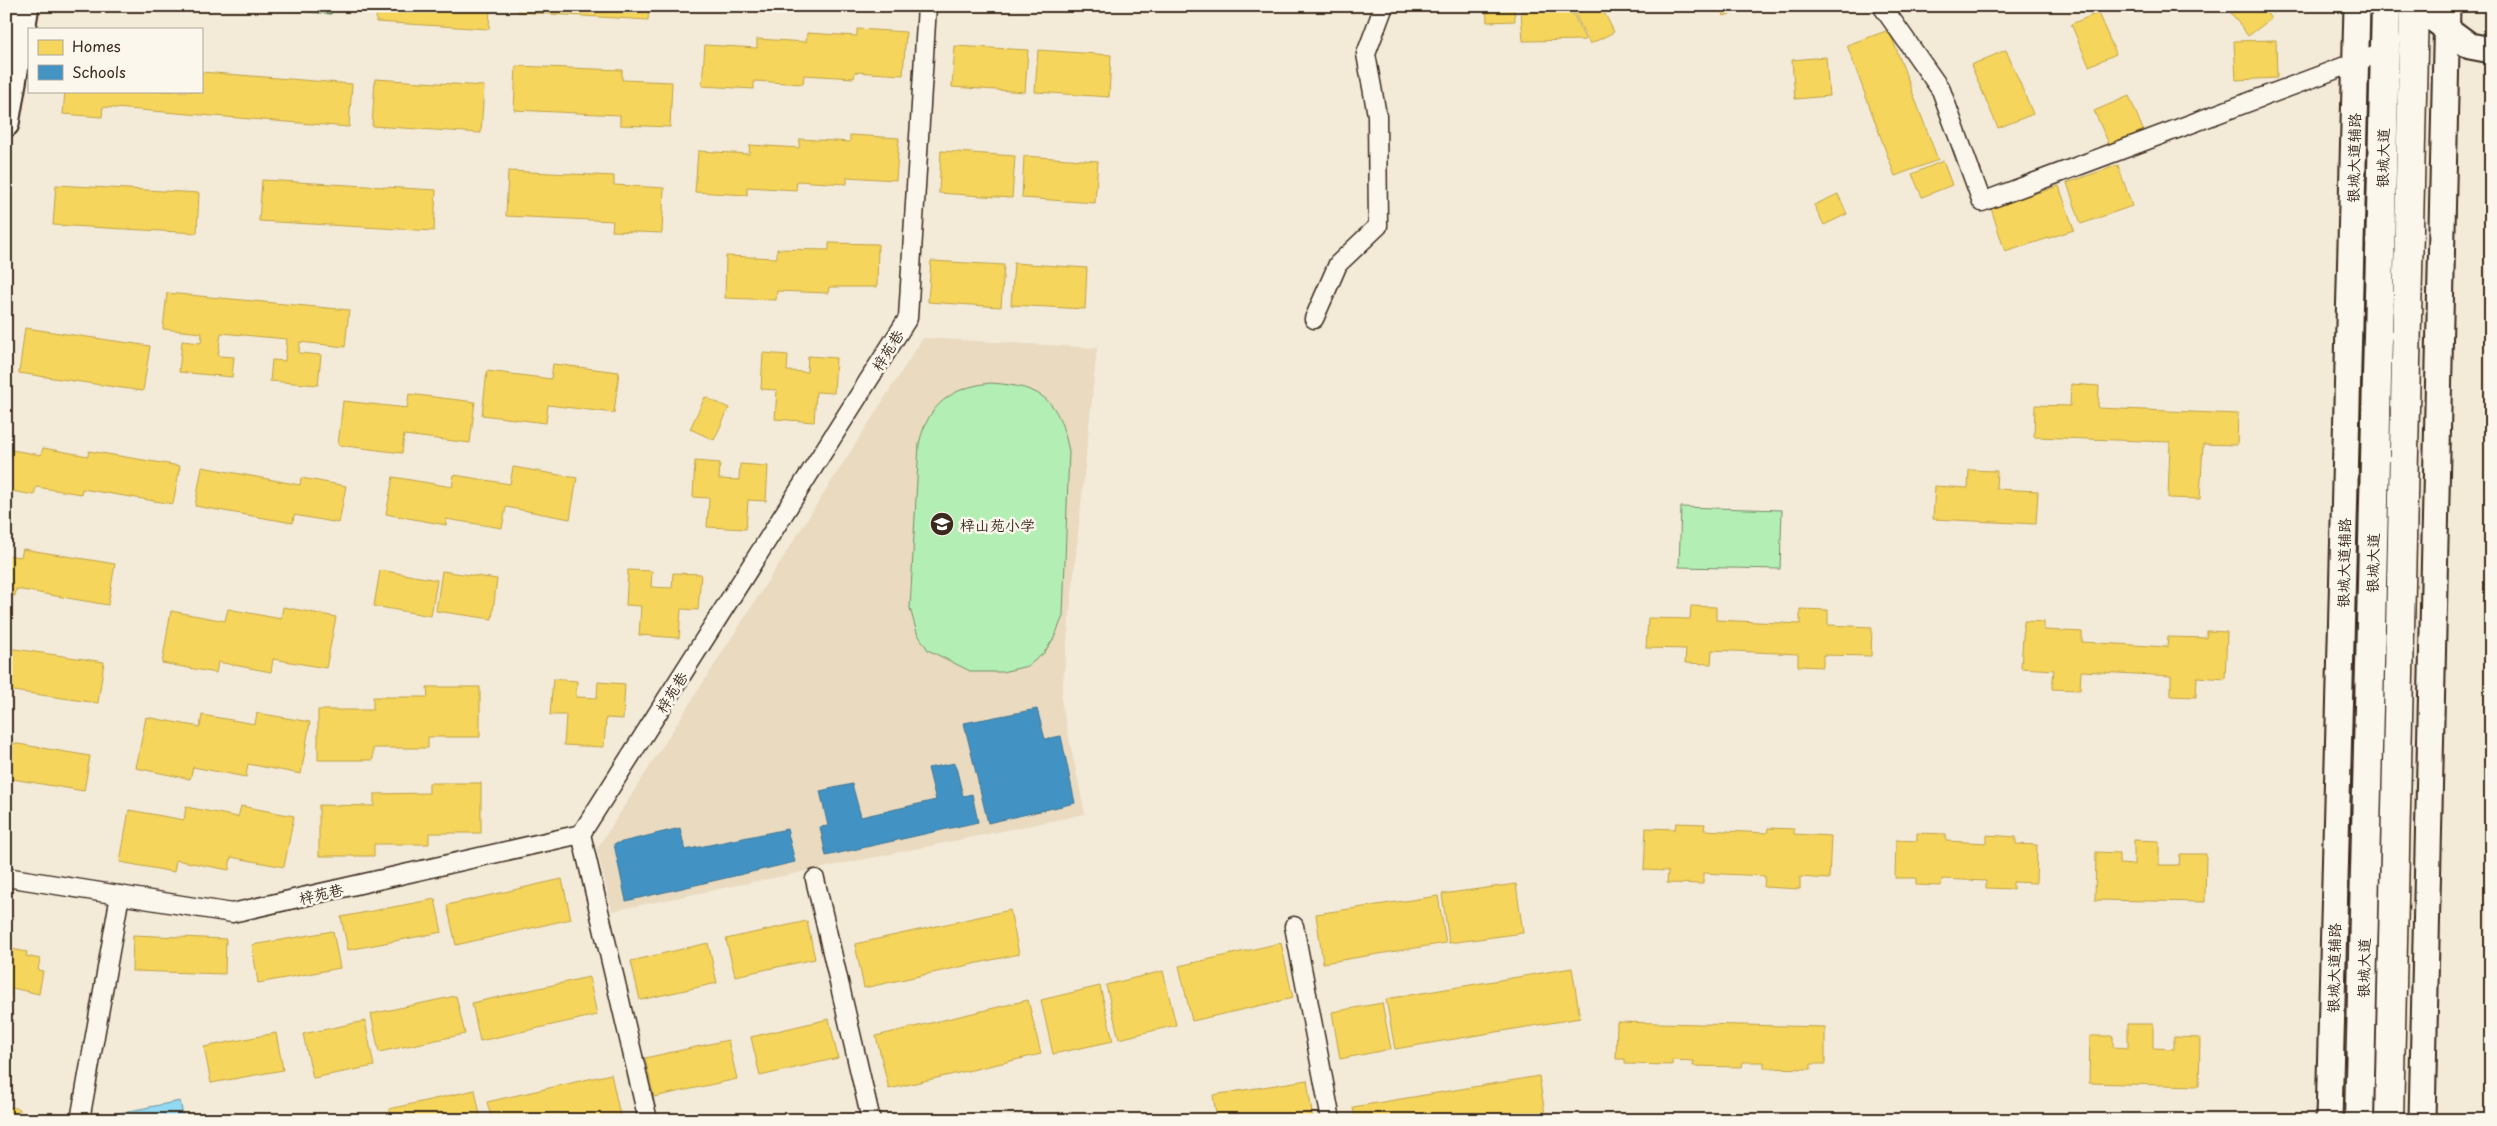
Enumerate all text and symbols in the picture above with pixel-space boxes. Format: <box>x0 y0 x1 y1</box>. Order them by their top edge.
legend <box>28 28 202 92</box>
text: Homes <box>72 34 121 57</box>
text: Schools <box>72 60 126 83</box>
street label: 银城大道辅路 <box>2341 113 2365 203</box>
street label: 银城大道 <box>2370 128 2394 188</box>
street label: 梓苑巷 <box>865 325 909 375</box>
school or university icon: 梓山苑小学 <box>929 511 955 537</box>
place label: 梓山苑小学 <box>960 513 1035 536</box>
street label: 银城大道辅路 <box>2331 518 2355 608</box>
street label: 银城大道 <box>2360 533 2384 593</box>
street label: 梓苑巷 <box>649 667 693 717</box>
street label: 梓苑巷 <box>296 877 346 909</box>
street label: 银城大道辅路 <box>2321 923 2345 1013</box>
street label: 银城大道 <box>2351 938 2375 998</box>

